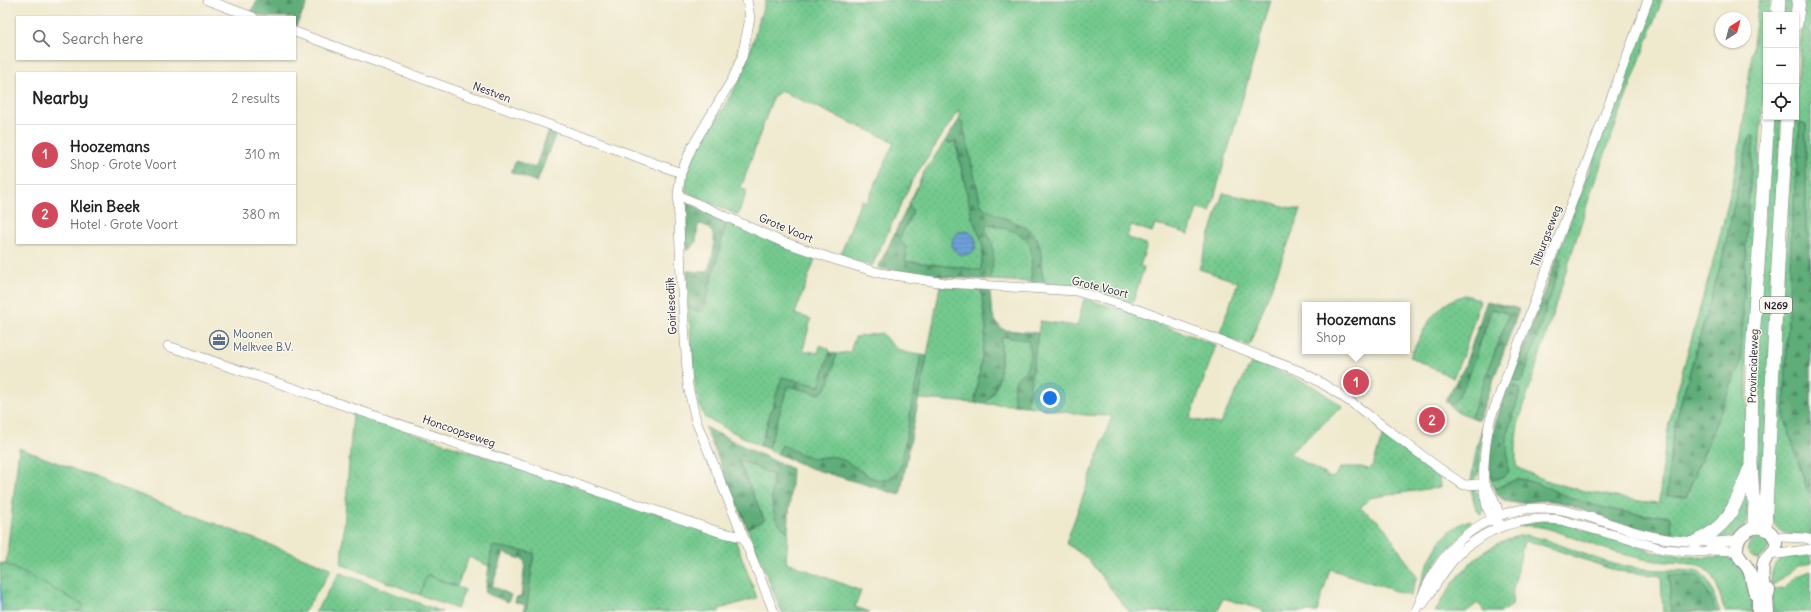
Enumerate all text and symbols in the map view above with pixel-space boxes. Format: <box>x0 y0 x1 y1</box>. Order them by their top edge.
north arrow <box>1715 12 1751 48</box>
map controls <box>1763 12 1799 120</box>
button: + <box>1763 12 1799 48</box>
search box <box>16 16 296 60</box>
icon: search <box>30 27 52 49</box>
text: Search here <box>62 29 143 48</box>
button: − <box>1763 48 1799 84</box>
street label: Nestven <box>471 79 513 105</box>
button: locate <box>1763 84 1799 120</box>
text: Nearby <box>32 87 88 109</box>
text: 2 results <box>231 90 280 107</box>
text: Hoozemans <box>70 137 150 156</box>
text: 1 <box>42 146 48 163</box>
text: 310 m <box>245 146 280 163</box>
text: Shop · Grote Voort <box>70 156 177 173</box>
text: Klein Beek <box>70 197 140 216</box>
street label: Tilburgseweg <box>1528 203 1564 269</box>
text: 2 <box>41 206 49 223</box>
text: 380 m <box>242 206 280 223</box>
street label: Grote Voort <box>757 210 816 246</box>
text: Hotel · Grote Voort <box>70 216 178 233</box>
street label: Grote Voort <box>1070 273 1130 301</box>
street label: Goirlesedijk <box>662 277 679 335</box>
road number: N269 <box>1760 297 1792 313</box>
popup <box>1302 302 1410 354</box>
text: Hoozemans <box>1316 310 1396 329</box>
place label: Moonen Melkvee B.V. <box>233 327 293 354</box>
street label: Provincialeweg <box>1745 328 1761 404</box>
office icon: Moonen Melkvee B.V. <box>208 329 230 351</box>
text: Shop <box>1316 329 1346 346</box>
pin: 1 <box>1343 367 1369 397</box>
your location <box>1040 388 1060 408</box>
pin: 2 <box>1419 405 1445 435</box>
street label: Honcoopseweg <box>421 412 497 450</box>

